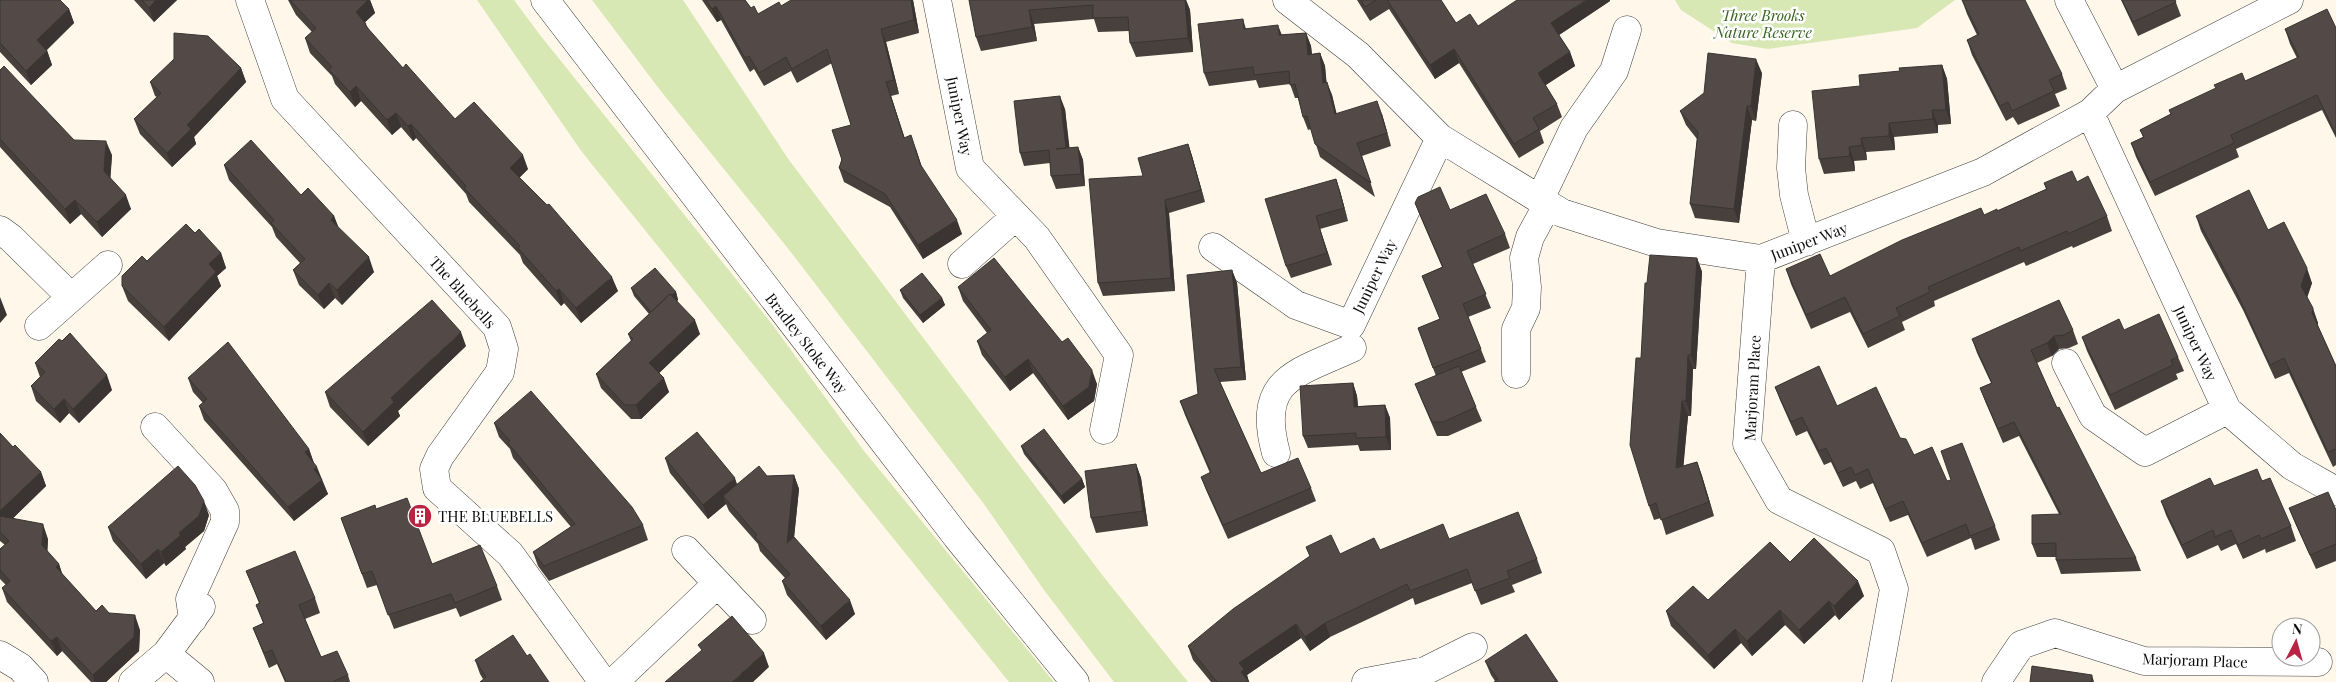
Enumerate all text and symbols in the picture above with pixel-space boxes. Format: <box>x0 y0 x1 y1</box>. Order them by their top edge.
park label: Three Brooks Nature Reserve <box>1712 5 1812 42</box>
street label: Juniper Way <box>942 74 978 158</box>
street label: Juniper Way <box>1767 217 1851 265</box>
street label: Juniper Way <box>1347 235 1401 317</box>
street label: The Bluebells <box>425 252 501 332</box>
street label: Bradley Stoke Way <box>761 289 853 398</box>
street label: Juniper Way <box>2170 301 2222 384</box>
street label: Marjoram Place <box>1739 335 1765 441</box>
building icon: THE BLUEBELLS <box>407 503 433 529</box>
place label: THE BLUEBELLS <box>438 506 553 526</box>
north arrow <box>2271 617 2321 667</box>
text: N <box>2291 619 2303 639</box>
street label: Marjoram Place <box>2142 648 2248 672</box>

